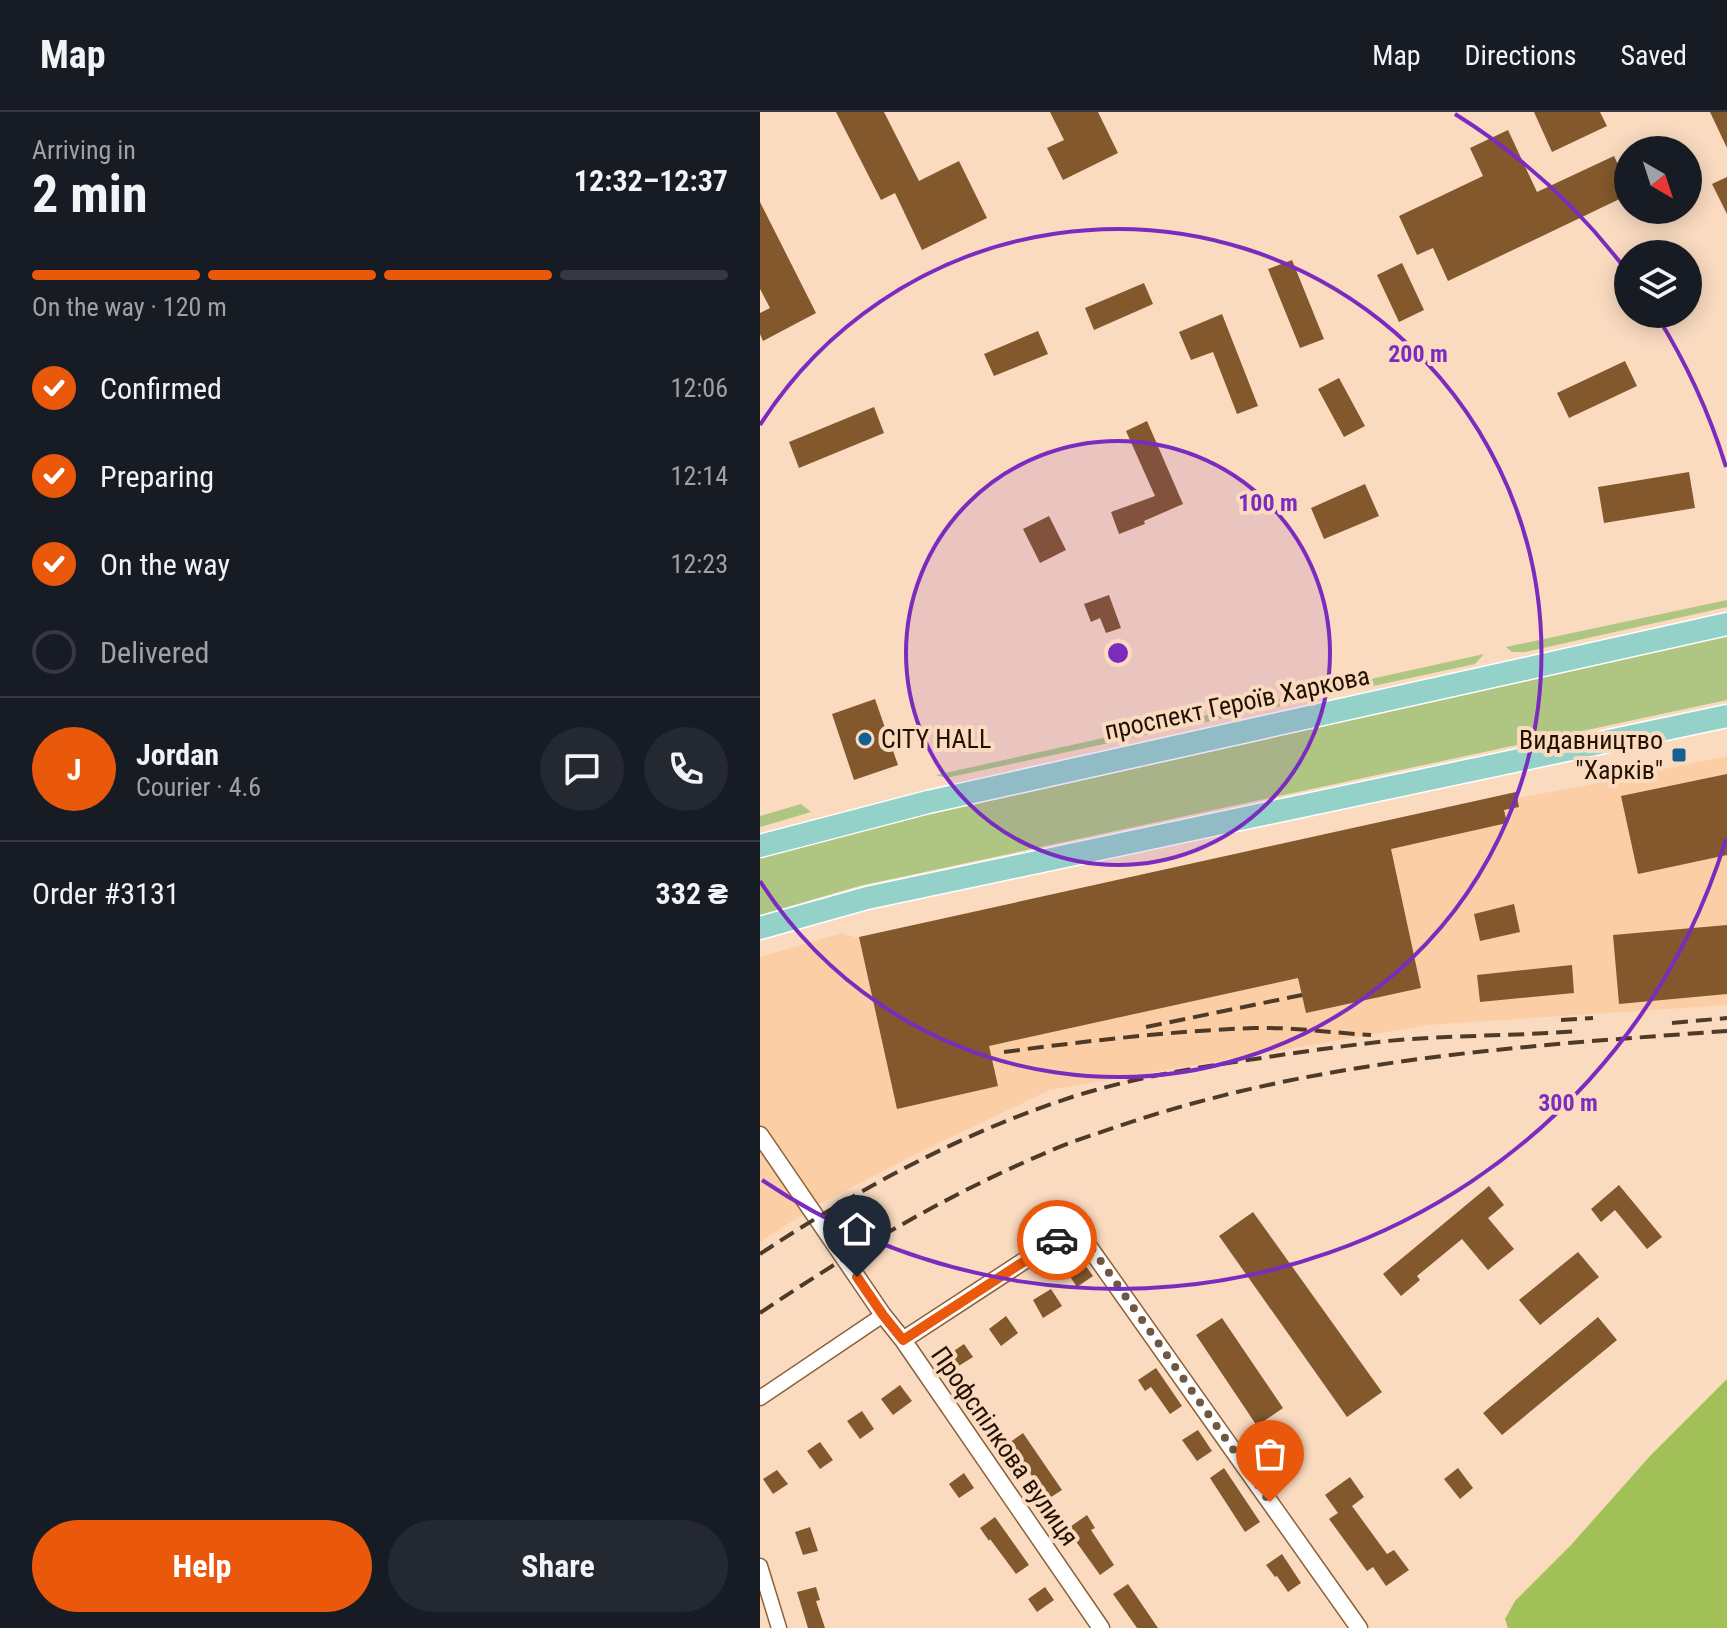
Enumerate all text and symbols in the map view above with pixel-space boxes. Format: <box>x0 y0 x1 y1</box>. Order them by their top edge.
text: Map <box>40 33 106 77</box>
text: Map <box>1372 39 1421 72</box>
text: Directions <box>1465 39 1576 72</box>
text: Saved <box>1620 39 1687 72</box>
text: Arriving in <box>32 135 136 165</box>
north arrow <box>1614 136 1702 224</box>
map controls <box>1614 136 1702 328</box>
text: 12:32–12:37 <box>574 163 728 198</box>
text: 2 min <box>32 164 148 225</box>
button: layers <box>1614 240 1702 328</box>
text: On the way · 120 m <box>32 292 227 322</box>
text: 200 m <box>1388 340 1448 368</box>
icon: check <box>32 366 76 410</box>
text: Confirmed <box>100 371 222 406</box>
text: 12:06 <box>671 373 728 403</box>
icon: check <box>32 454 76 498</box>
text: Preparing <box>100 459 214 494</box>
text: 12:14 <box>671 461 728 491</box>
text: 100 m <box>1238 489 1298 517</box>
icon: check <box>32 542 76 586</box>
text: On the way <box>100 547 230 582</box>
text: 12:23 <box>671 549 728 579</box>
text: Delivered <box>100 635 209 670</box>
centre of rings <box>1104 639 1132 667</box>
street label: проспект Героїв Харкова <box>1102 660 1372 746</box>
place label: CITY HALL <box>881 724 991 754</box>
place label: Видавництво "Харків" <box>1519 725 1663 785</box>
button: chat <box>540 727 624 811</box>
button: phone <box>644 727 728 811</box>
marker: CITY HALL <box>856 730 874 748</box>
text: Jordan <box>136 737 219 772</box>
marker: Видавництво "Харків" <box>1670 746 1688 764</box>
text: J <box>67 752 81 787</box>
text: Courier · 4.6 <box>136 772 261 802</box>
text: Order #3131 <box>32 876 180 911</box>
text: 332 ₴ <box>656 876 728 911</box>
text: 300 m <box>1538 1089 1598 1117</box>
pin <box>823 1195 891 1277</box>
courier <box>1017 1200 1097 1280</box>
icon: home <box>835 1207 879 1251</box>
icon: car <box>1035 1218 1079 1262</box>
street label: Профспілкова вулиця <box>925 1341 1085 1551</box>
pin <box>1236 1420 1304 1502</box>
icon: bag <box>1248 1432 1292 1476</box>
button: Help <box>32 1520 372 1612</box>
button: Share <box>388 1520 728 1612</box>

